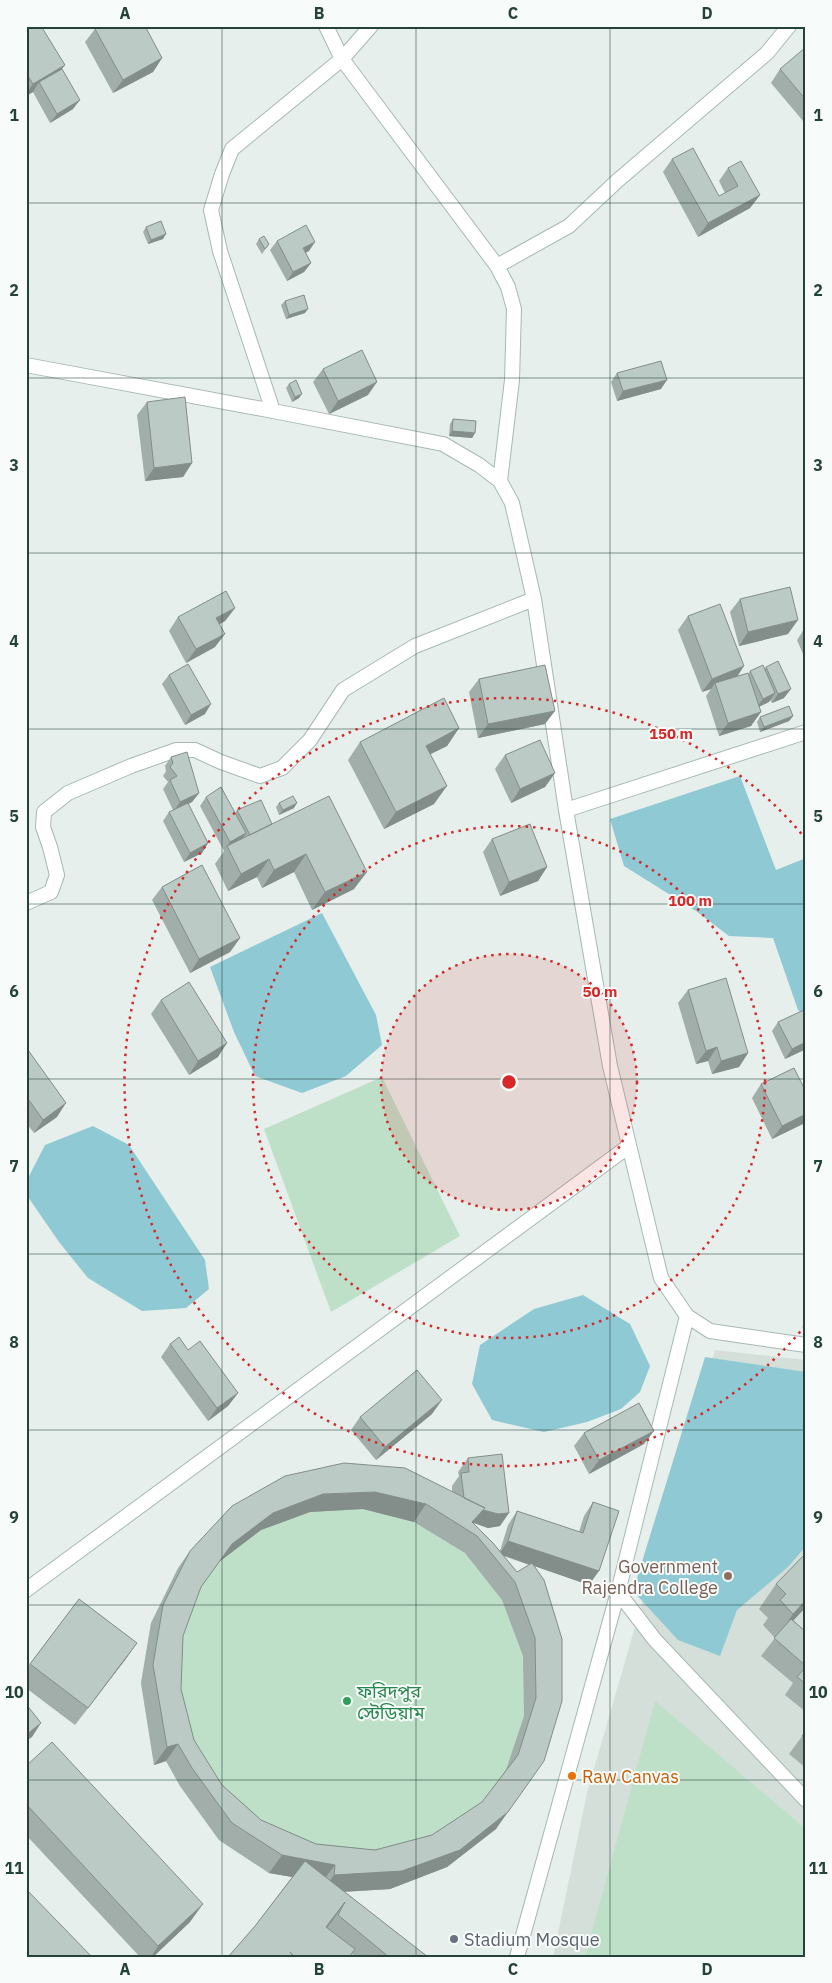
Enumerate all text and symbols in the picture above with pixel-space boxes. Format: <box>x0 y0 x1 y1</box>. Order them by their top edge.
text: A <box>120 3 131 23</box>
text: B <box>314 3 325 23</box>
text: C <box>508 3 518 23</box>
text: D <box>701 3 713 23</box>
text: 1 <box>9 105 19 125</box>
text: 1 <box>813 105 823 125</box>
text: 2 <box>9 280 19 300</box>
text: 2 <box>813 280 823 300</box>
text: 3 <box>9 455 19 475</box>
text: 3 <box>813 455 823 475</box>
text: 4 <box>9 631 19 651</box>
text: 4 <box>813 631 823 651</box>
text: 150 m <box>649 724 693 743</box>
text: 5 <box>9 806 19 826</box>
text: 5 <box>813 806 823 826</box>
text: 100 m <box>668 891 712 910</box>
text: 6 <box>9 981 19 1001</box>
text: 6 <box>813 981 823 1001</box>
text: 50 m <box>583 982 617 1001</box>
centre of rings <box>500 1073 518 1091</box>
text: 7 <box>9 1156 19 1176</box>
text: 7 <box>813 1156 823 1176</box>
text: 8 <box>9 1332 19 1352</box>
text: 8 <box>813 1332 823 1352</box>
text: 9 <box>9 1507 19 1527</box>
text: 9 <box>813 1507 823 1527</box>
place label: Government Rajendra College <box>581 1555 718 1599</box>
marker: Government Rajendra College <box>722 1570 734 1582</box>
place label: ফরিদপুর স্টেডিয়াম <box>356 1680 425 1724</box>
text: 10 <box>4 1682 24 1702</box>
text: 10 <box>808 1682 828 1702</box>
marker: ফরিদপুর স্টেডিয়াম <box>341 1695 353 1707</box>
place label: Raw Canvas <box>582 1765 679 1788</box>
marker: Raw Canvas <box>566 1770 578 1782</box>
text: 11 <box>4 1858 24 1878</box>
text: 11 <box>808 1858 828 1878</box>
place label: Stadium Mosque <box>464 1928 600 1951</box>
marker: Stadium Mosque <box>448 1933 460 1945</box>
text: A <box>120 1959 131 1979</box>
text: B <box>314 1959 325 1979</box>
text: C <box>508 1959 518 1979</box>
text: D <box>701 1959 713 1979</box>

